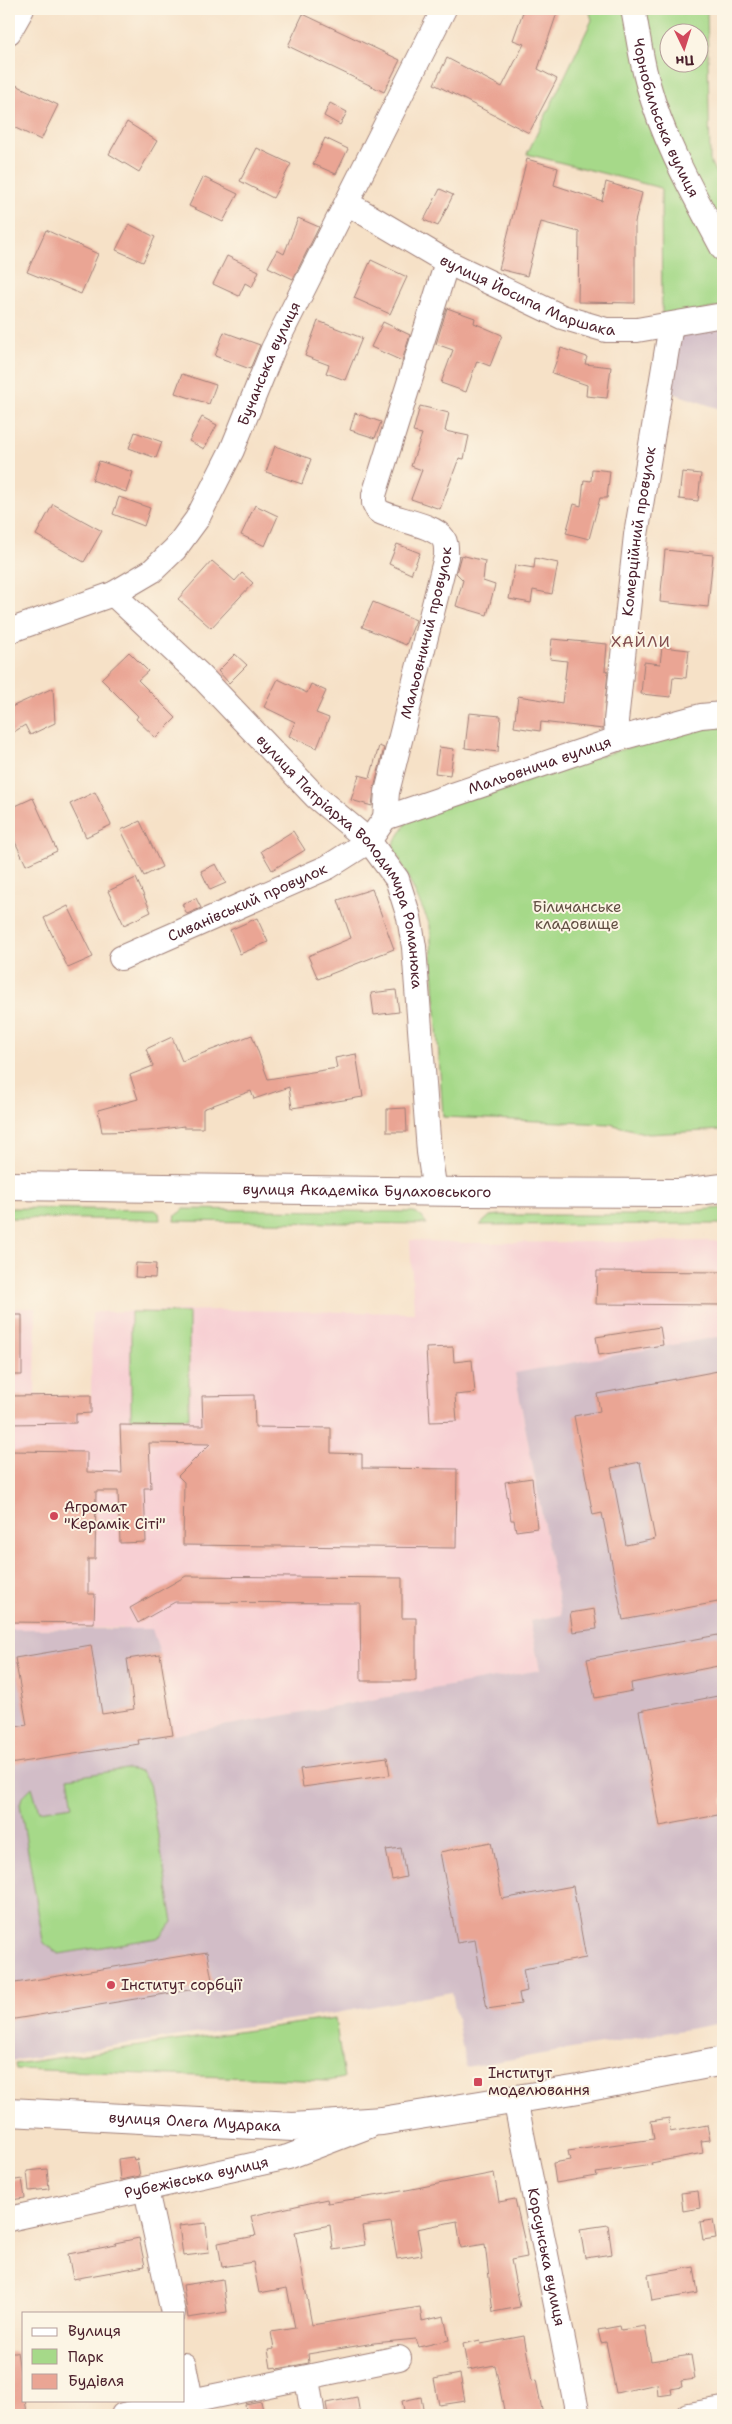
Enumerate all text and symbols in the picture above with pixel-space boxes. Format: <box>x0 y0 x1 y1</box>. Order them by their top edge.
north arrow <box>660 22 710 72</box>
street label: Чорнобильська вулиця <box>628 36 704 201</box>
text: Пн <box>675 51 695 71</box>
street label: вулиця Йосипа Маршака <box>436 250 616 340</box>
street label: Бучанська вулиця <box>233 298 305 429</box>
street label: Комерційний провулок <box>617 445 661 617</box>
street label: Мальовничий провулок <box>396 547 456 721</box>
district label: ХАЙЛИ <box>611 631 671 652</box>
street label: вулиця Патріарха Володимира Романюка <box>252 730 427 990</box>
street label: Мальовнича вулиця <box>465 732 614 799</box>
street label: Сиванівський провулок <box>164 859 330 946</box>
park label: Біличанське кладовище <box>533 897 621 934</box>
street label: вулиця Академіка Булаховського <box>242 1179 491 1202</box>
place label: Агромат "Керамік Сіті" <box>64 1497 166 1534</box>
marker: Агромат "Керамік Сіті" <box>48 1510 60 1522</box>
place label: Інститут сорбції <box>121 1975 243 1995</box>
marker: Інститут сорбції <box>105 1979 117 1991</box>
place label: Інститут моделювання <box>488 2063 590 2100</box>
marker: Інститут моделювання <box>472 2076 484 2088</box>
street label: вулиця Олега Мудрака <box>108 2107 282 2136</box>
street label: Рубежівська вулиця <box>122 2152 270 2203</box>
street label: Корсунська вулиця <box>523 2186 570 2328</box>
legend <box>22 2312 185 2402</box>
text: Вулиця <box>68 2321 121 2341</box>
text: Парк <box>68 2347 104 2367</box>
text: Будівля <box>68 2371 124 2391</box>

